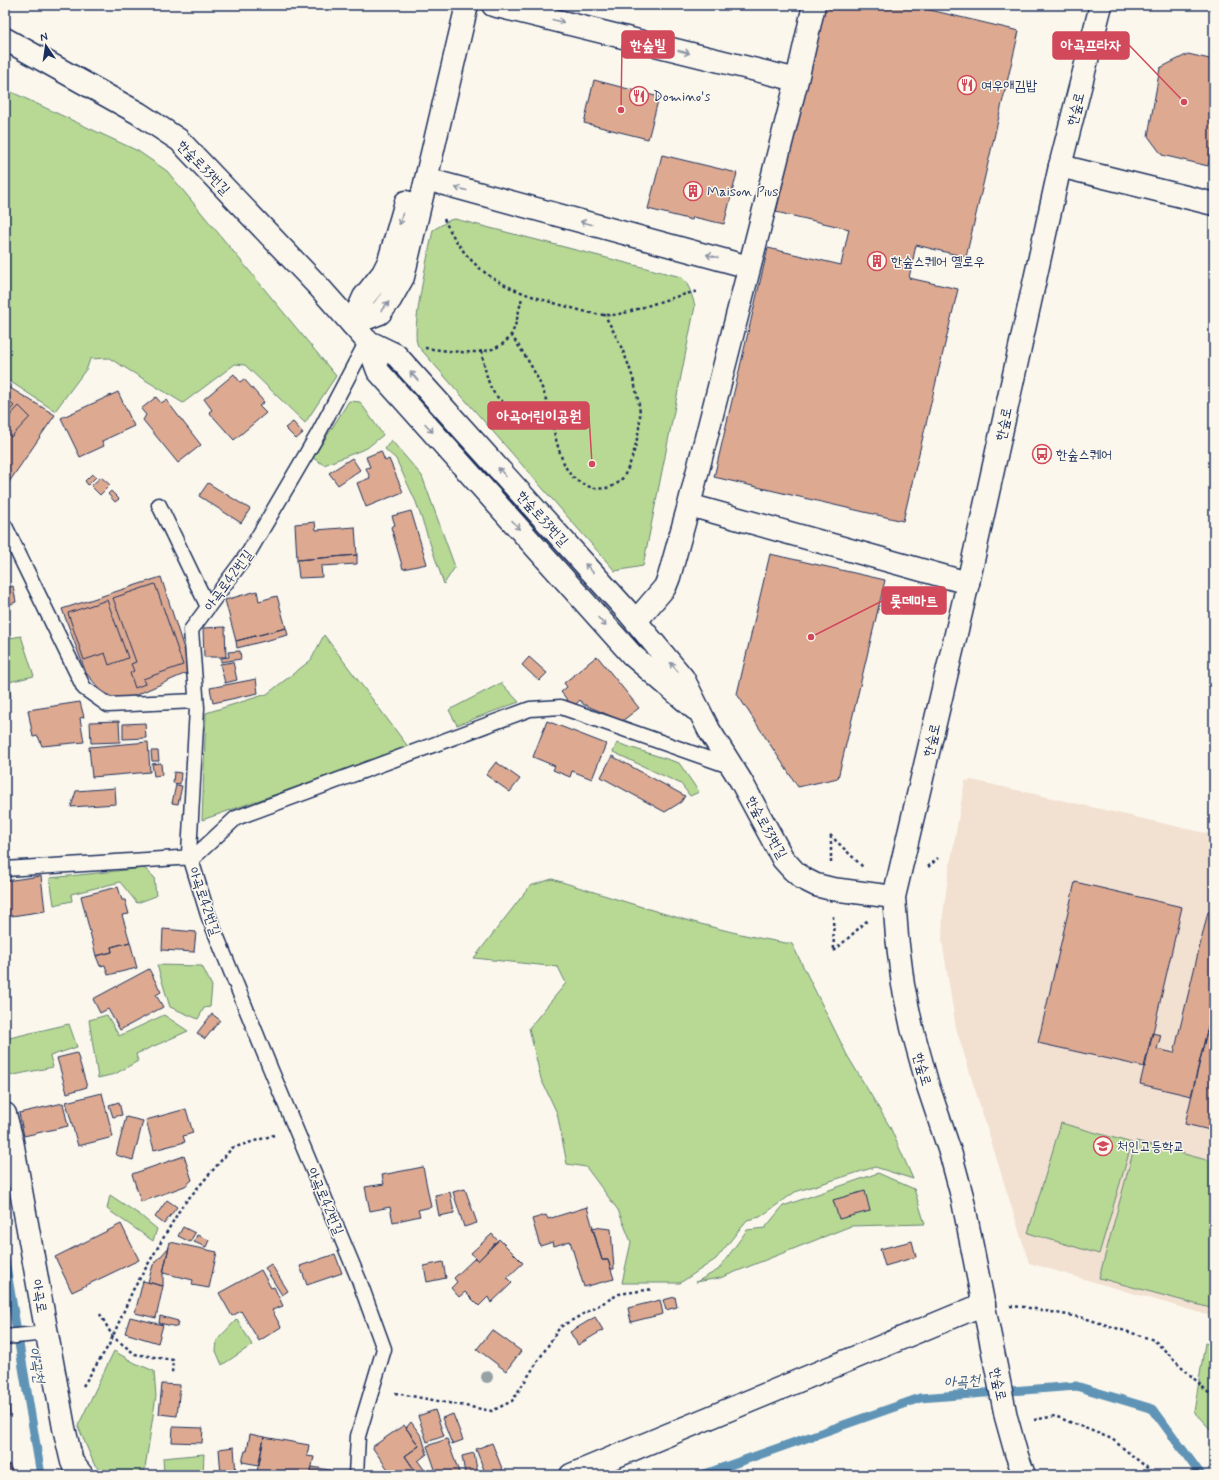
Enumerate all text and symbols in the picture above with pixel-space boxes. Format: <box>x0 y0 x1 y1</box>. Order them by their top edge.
one-way arrow <box>551 18 564 25</box>
north arrow <box>26 26 66 66</box>
text: N <box>39 30 49 45</box>
callout: 한숲빌 <box>622 31 674 58</box>
callout: 아곡프라자 <box>1053 32 1129 59</box>
text: 한숲빌 <box>629 36 667 56</box>
text: 아곡프라자 <box>1060 36 1121 56</box>
one-way arrow <box>677 49 690 56</box>
restaurant icon: 여우애김밥 <box>956 74 978 96</box>
place label: 여우애김밥 <box>981 77 1038 95</box>
restaurant icon: Domino's <box>628 85 650 107</box>
place label: Domino's <box>653 88 710 106</box>
street label: 한숲로 <box>1063 91 1089 128</box>
street label: 한숲로33번길 <box>173 137 234 199</box>
building icon: Maison Pius <box>682 180 704 202</box>
place label: Maison Pius <box>707 183 779 201</box>
one-way arrow <box>455 184 468 192</box>
one-way arrow <box>397 212 404 225</box>
one-way arrow <box>580 218 593 226</box>
building icon: 한숲스퀘어 옐로우 <box>866 250 888 272</box>
one-way arrow <box>706 252 719 260</box>
place label: 한숲스퀘어 옐로우 <box>891 253 985 271</box>
one-way arrow <box>381 301 390 312</box>
one-way arrow <box>410 370 419 381</box>
callout: 아곡어린이공원 <box>488 402 589 429</box>
street label: 한숲로 <box>992 406 1016 443</box>
text: 아곡어린이공원 <box>496 407 581 427</box>
one-way arrow <box>424 423 433 433</box>
bus stop icon: 한숲스퀘어 <box>1031 443 1053 465</box>
place label: 한숲스퀘어 <box>1056 446 1112 464</box>
one-way arrow <box>497 467 506 477</box>
street label: 한숲로33번길 <box>512 487 573 551</box>
one-way arrow <box>511 520 520 531</box>
street label: 아곡로42번길 <box>201 546 257 615</box>
one-way arrow <box>584 563 593 574</box>
callout: 롯데마트 <box>882 587 946 614</box>
text: 롯데마트 <box>890 592 938 612</box>
one-way arrow <box>598 617 607 627</box>
one-way arrow <box>669 661 678 672</box>
street label: 한숲로 <box>919 722 945 759</box>
street label: 한숲로33번길 <box>742 793 791 863</box>
street label: 아곡로42번길 <box>184 865 224 939</box>
street label: 한숲로 <box>909 1051 935 1088</box>
school or university icon: 처인고등학교 <box>1092 1135 1114 1157</box>
place label: 처인고등학교 <box>1117 1138 1185 1156</box>
street label: 아곡로42번길 <box>303 1165 348 1238</box>
street label: 아곡로 <box>27 1278 51 1314</box>
water label: 아곡천 <box>23 1346 49 1387</box>
street label: 한숲로 <box>986 1366 1010 1403</box>
water label: 아곡천 <box>943 1371 983 1393</box>

